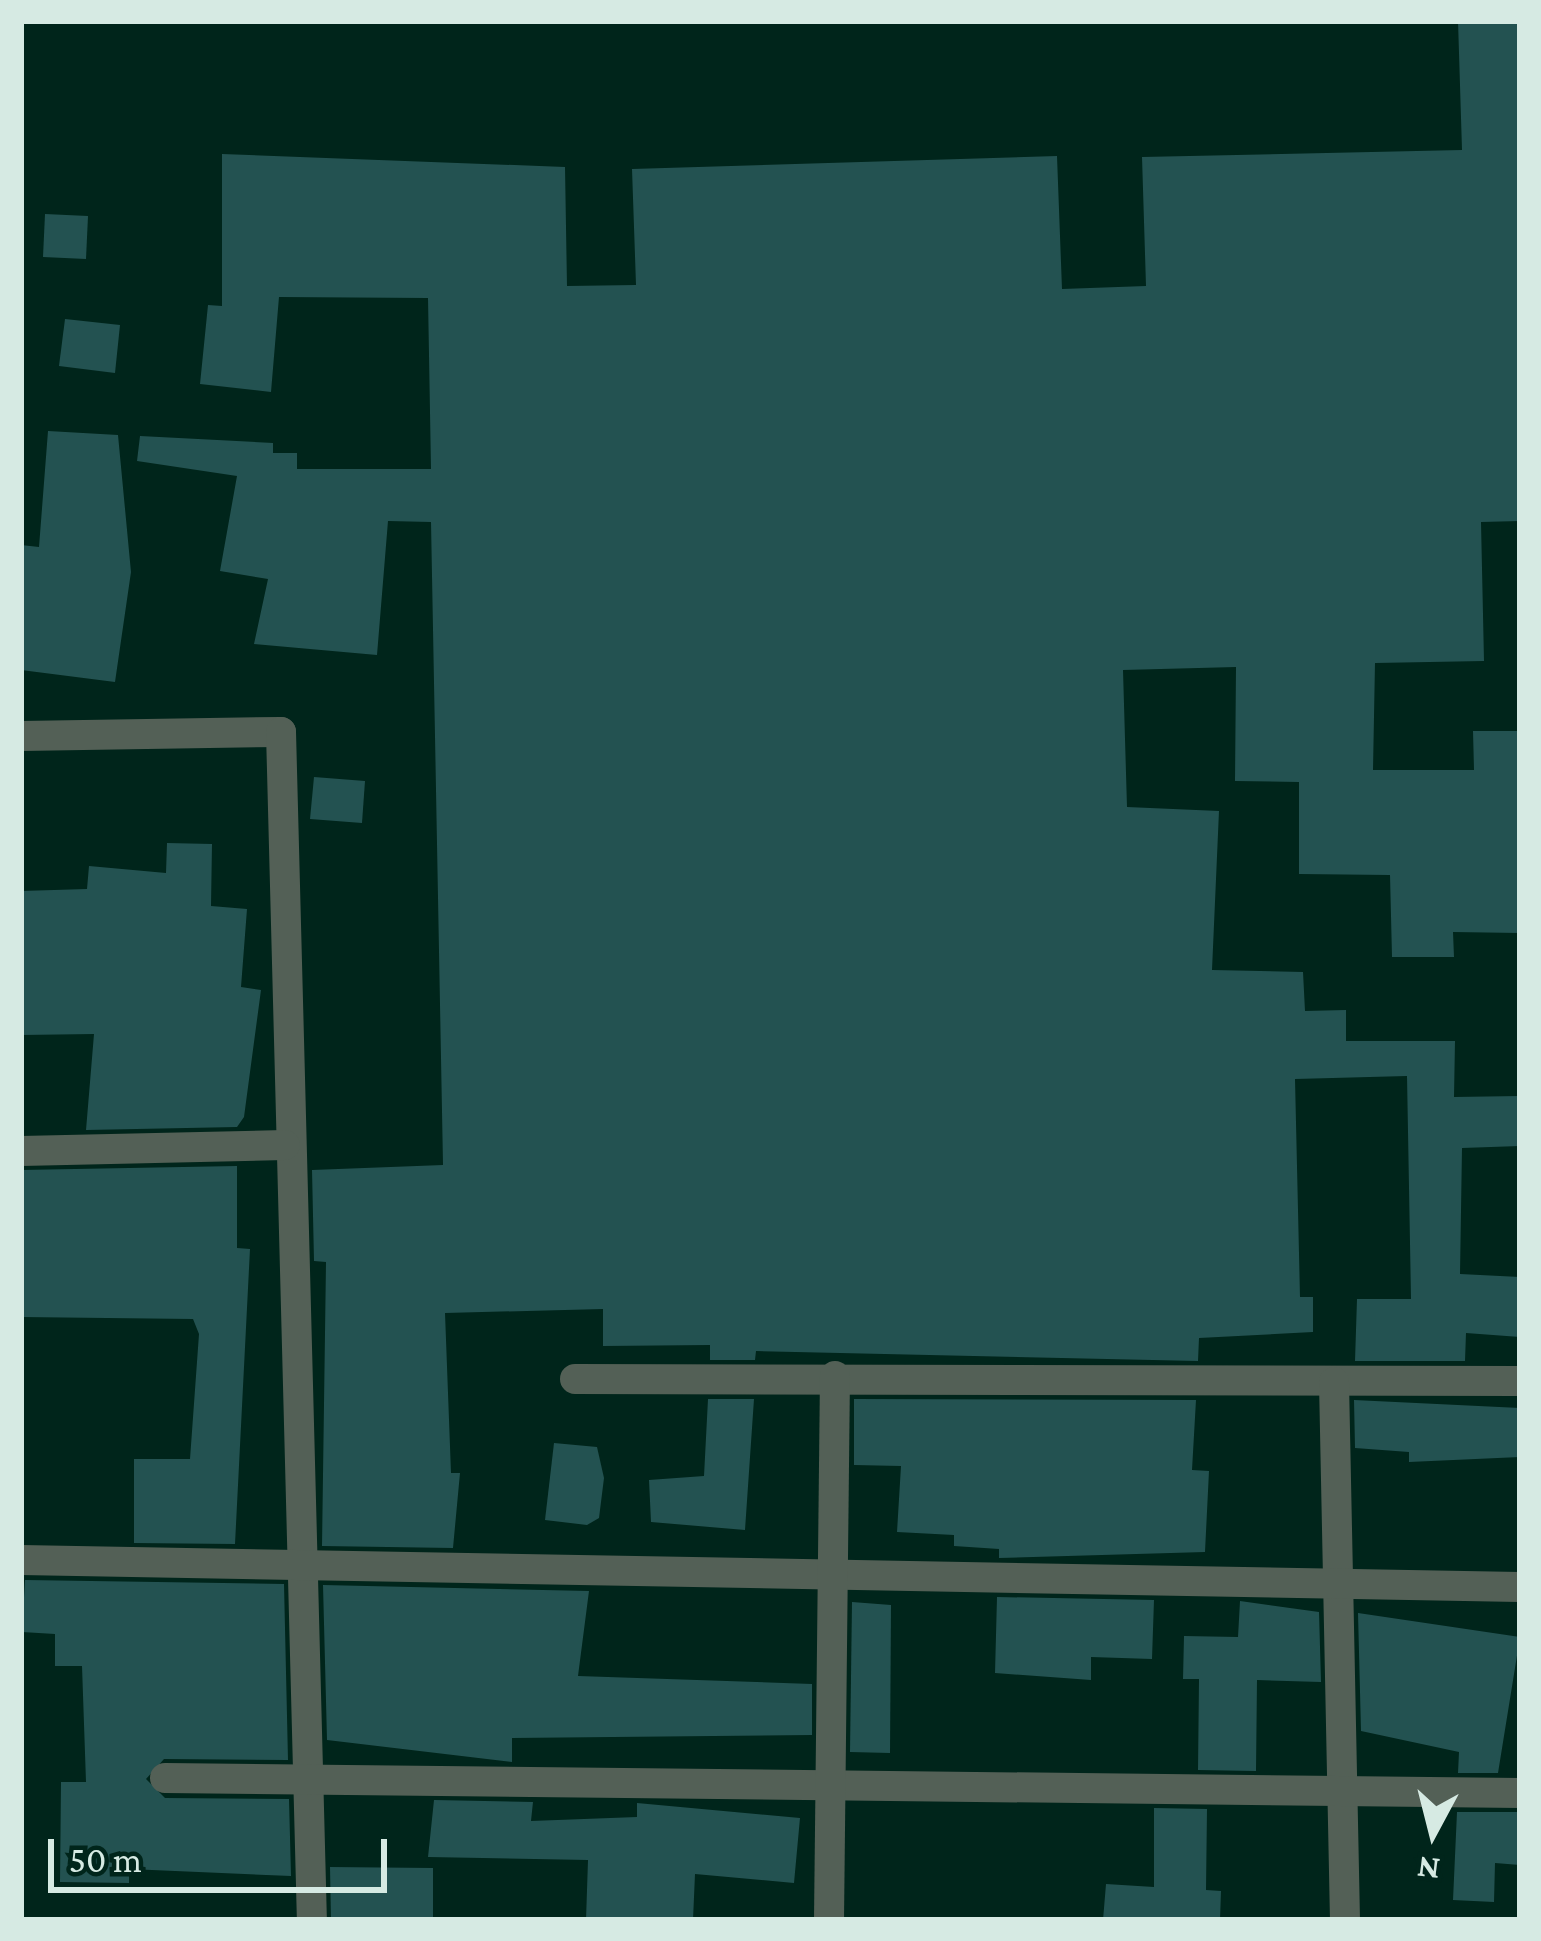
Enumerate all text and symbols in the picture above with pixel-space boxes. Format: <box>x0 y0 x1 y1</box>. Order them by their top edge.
north arrow <box>1373 1773 1493 1893</box>
scale bar <box>54 1815 393 1889</box>
text: 50 m <box>69 1840 142 1880</box>
text: N <box>1415 1849 1442 1889</box>

